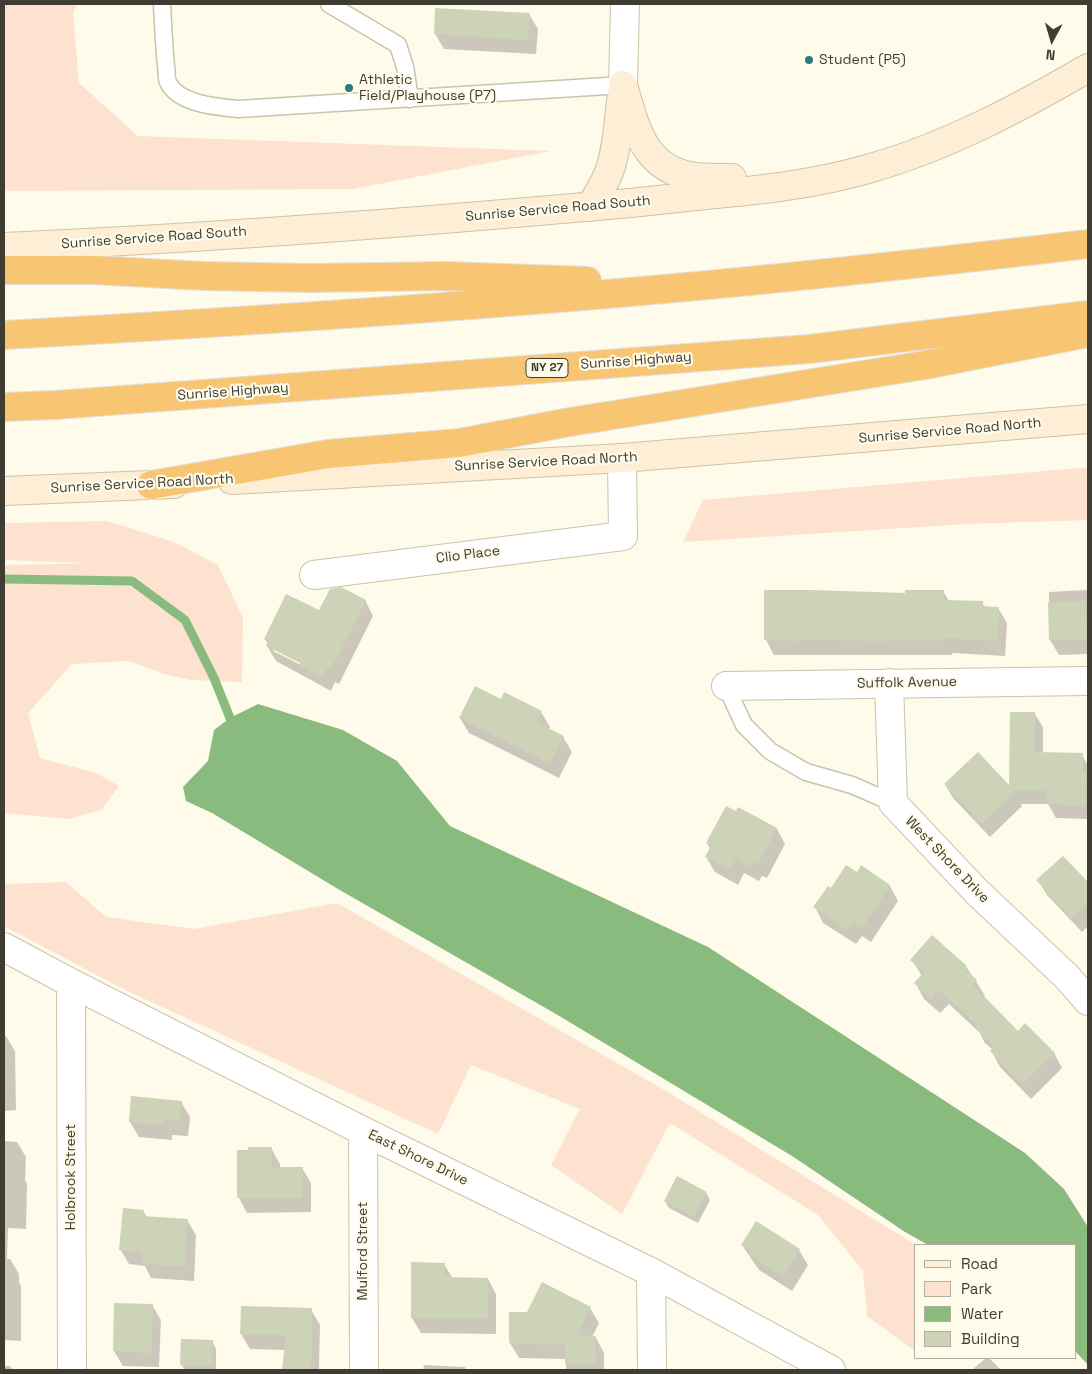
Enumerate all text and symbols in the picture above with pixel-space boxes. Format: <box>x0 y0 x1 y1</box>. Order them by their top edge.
north arrow <box>1027 15 1077 65</box>
text: N <box>1045 45 1056 64</box>
place label: Student (P5) <box>819 52 906 68</box>
marker: Student (P5) <box>803 54 815 66</box>
place label: Athletic Field/Playhouse (P7) <box>359 72 496 104</box>
marker: Athletic Field/Playhouse (P7) <box>343 82 355 94</box>
street label: Sunrise Service Road South <box>465 193 651 225</box>
street label: Sunrise Service Road South <box>61 223 247 253</box>
street label: Sunrise Highway <box>580 349 692 373</box>
road number: NY 27 <box>526 358 568 378</box>
street label: Sunrise Highway <box>177 380 289 404</box>
street label: Sunrise Service Road North <box>858 415 1042 447</box>
street label: Sunrise Service Road North <box>454 449 638 475</box>
street label: Sunrise Service Road North <box>50 471 234 497</box>
street label: Clio Place <box>435 543 501 567</box>
street label: Suffolk Avenue <box>857 674 957 692</box>
street label: West Shore Drive <box>901 813 993 907</box>
street label: Holbrook Street <box>63 1124 79 1230</box>
street label: East Shore Drive <box>365 1126 471 1190</box>
street label: Mulford Street <box>355 1201 371 1301</box>
legend <box>914 1244 1077 1359</box>
text: Road <box>961 1254 998 1273</box>
text: Park <box>961 1279 992 1298</box>
text: Water <box>961 1304 1003 1323</box>
text: Building <box>961 1329 1020 1348</box>

